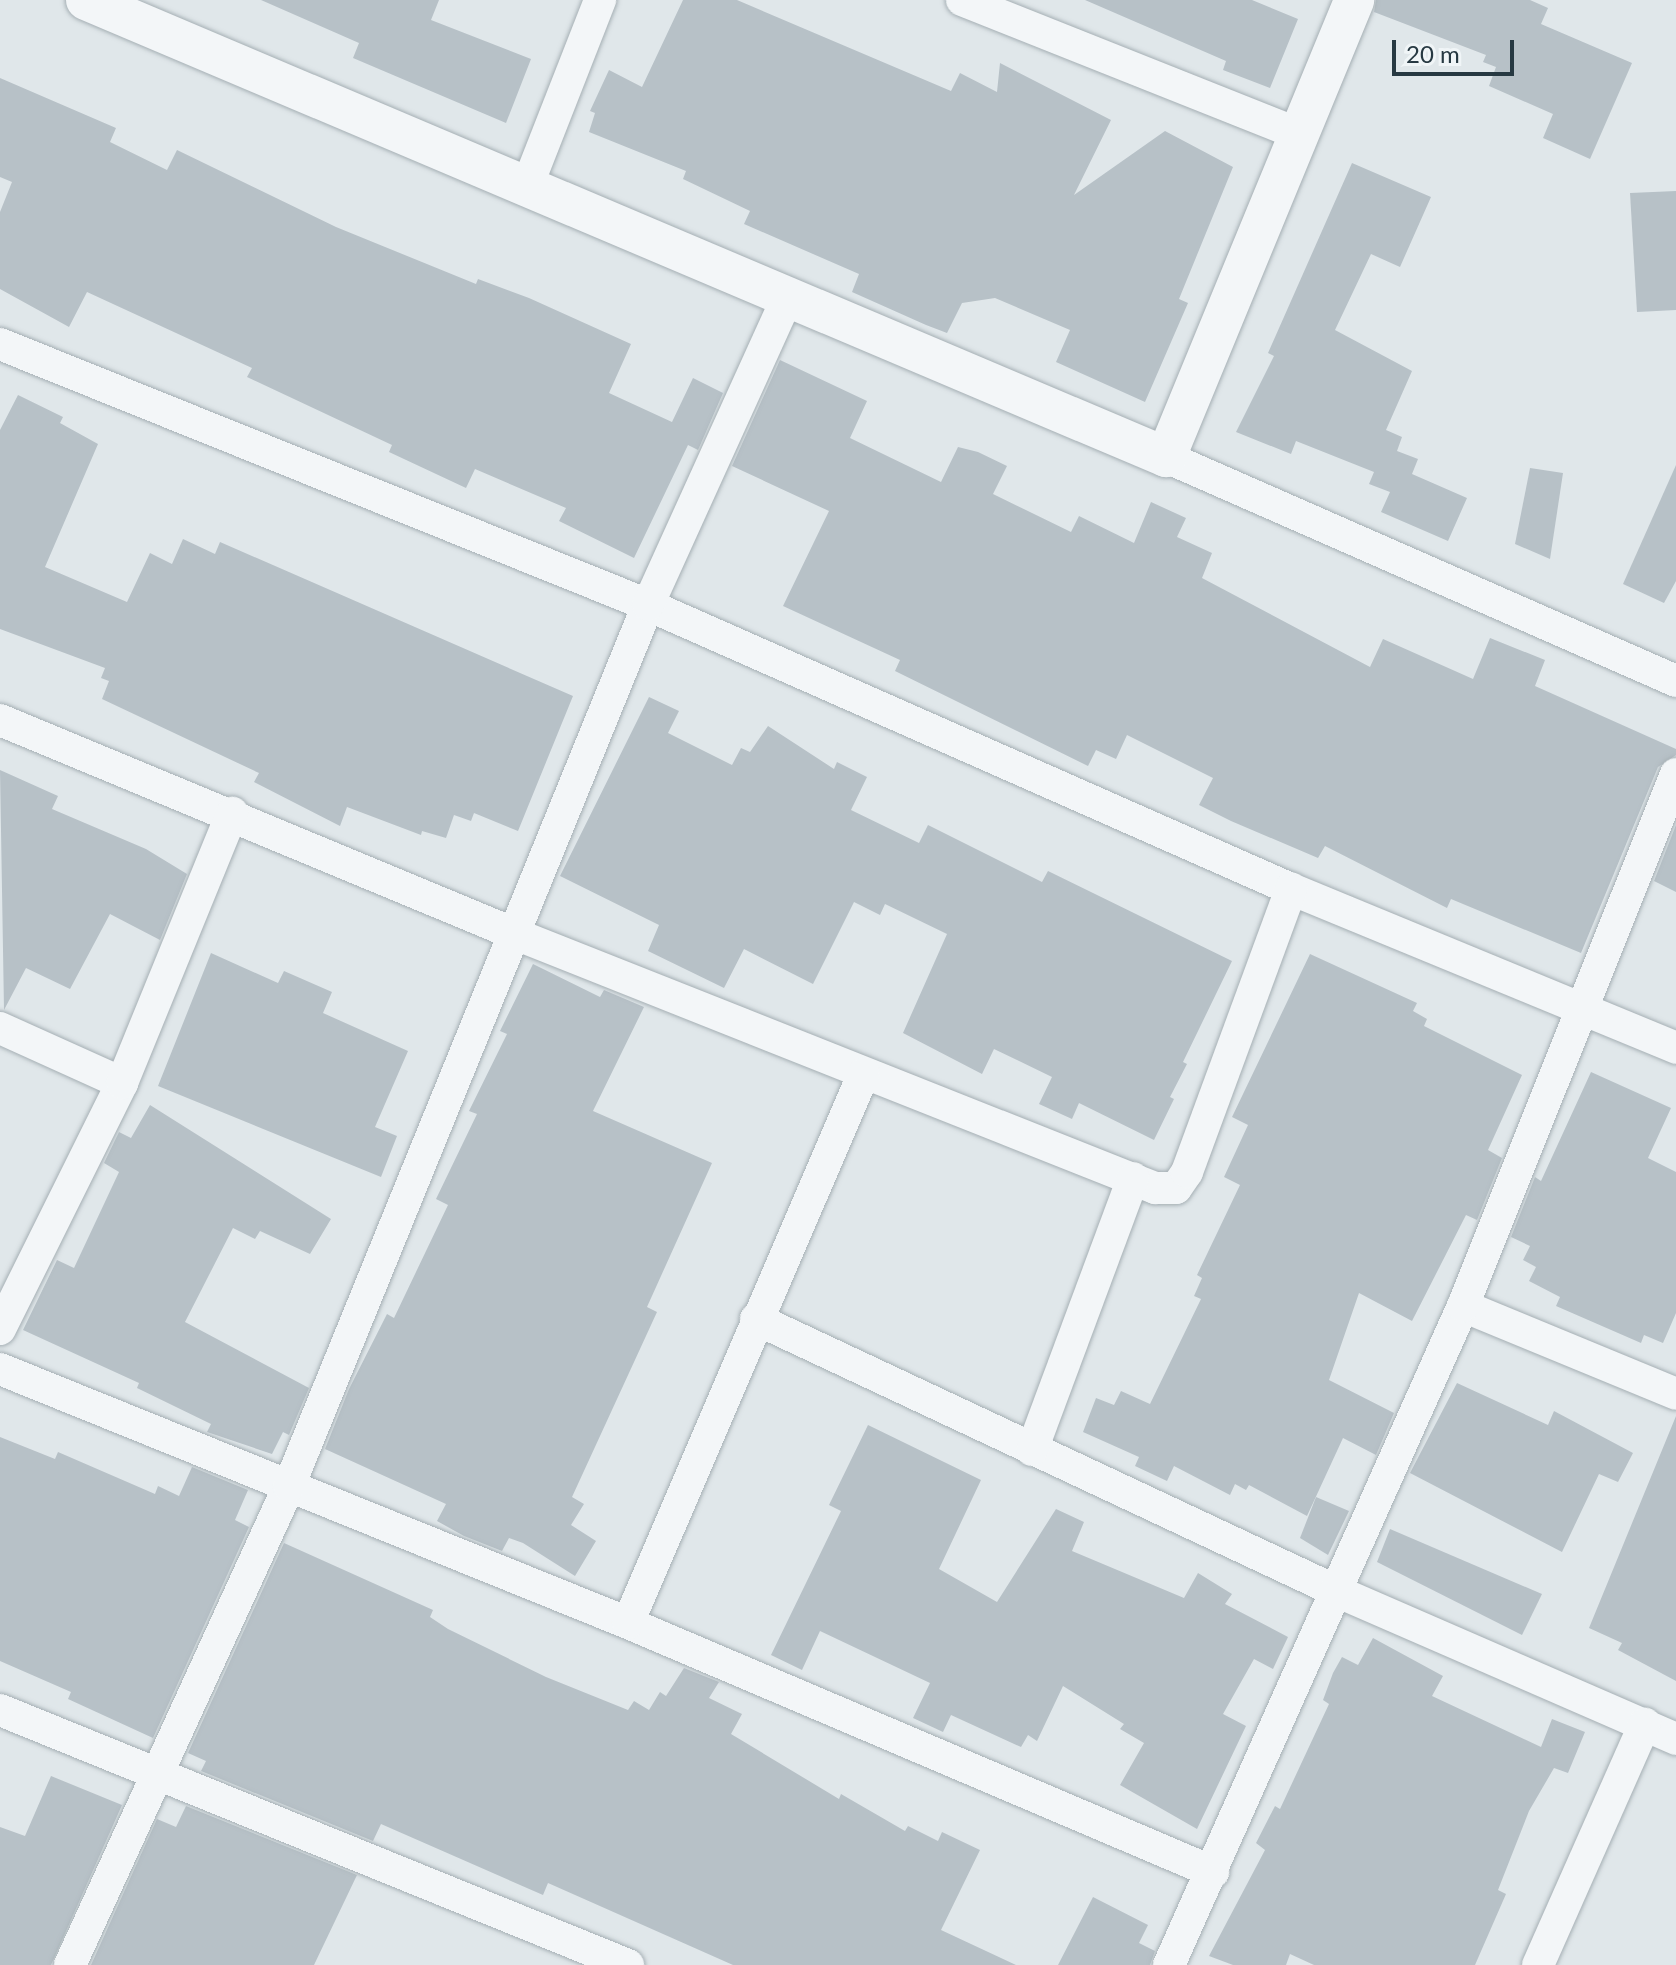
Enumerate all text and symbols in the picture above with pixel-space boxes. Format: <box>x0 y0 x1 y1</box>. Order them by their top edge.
scale bar <box>1396 24 1518 74</box>
text: 20 m <box>1406 39 1460 68</box>

